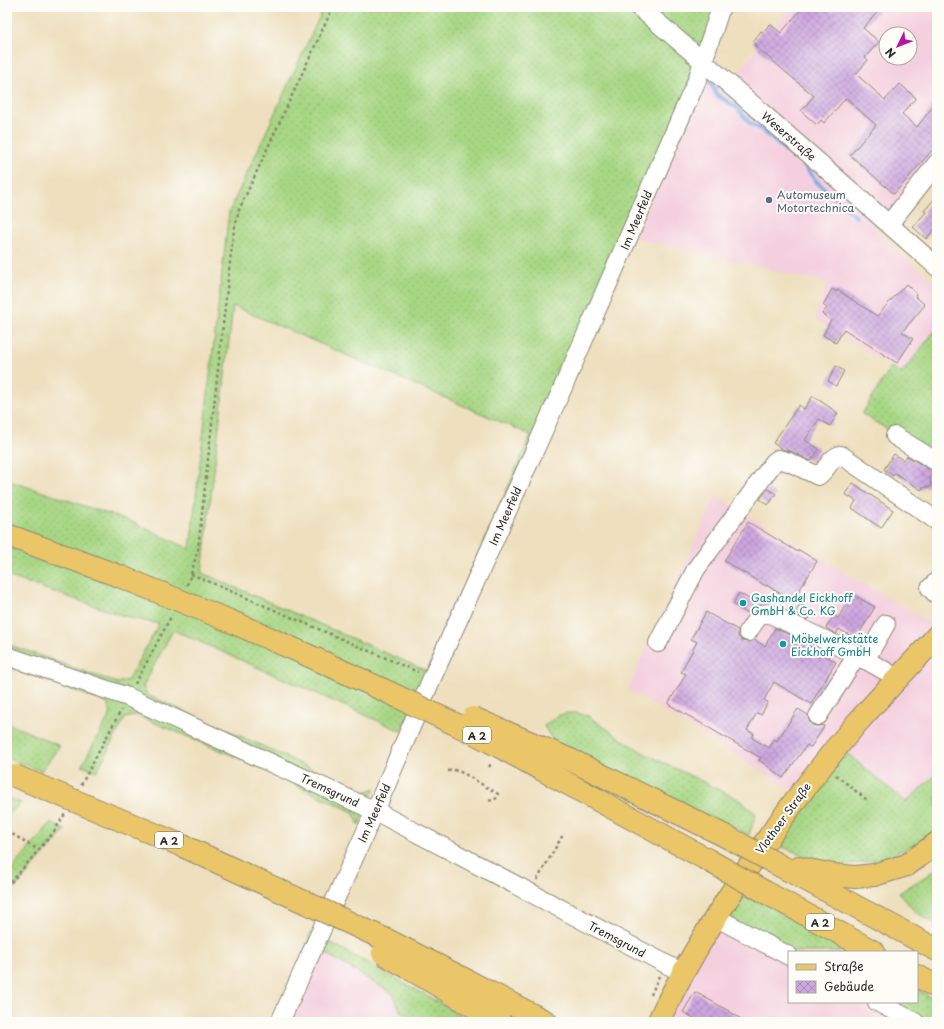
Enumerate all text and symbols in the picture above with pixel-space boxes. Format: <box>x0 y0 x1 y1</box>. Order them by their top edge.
north arrow <box>878 26 918 66</box>
text: N <box>881 44 900 62</box>
street label: Weserstraße <box>758 107 820 165</box>
place label: Automuseum Motortechnica <box>777 186 854 216</box>
street label: Im Meerfeld <box>616 188 656 252</box>
marker: Automuseum Motortechnica <box>764 195 774 205</box>
street label: Im Meerfeld <box>484 484 526 548</box>
place label: Gashandel Eickhoff GmbH & Co. KG <box>751 589 853 619</box>
marker: Gashandel Eickhoff GmbH & Co. KG <box>738 598 748 608</box>
place label: Möbelwerkstätte Eickhoff GmbH <box>791 630 878 660</box>
marker: Möbelwerkstätte Eickhoff GmbH <box>778 639 788 649</box>
road number: A 2 <box>463 727 491 743</box>
street label: Tremsgrund <box>298 769 362 811</box>
street label: Vlothoer Straße <box>751 779 815 857</box>
street label: Im Meerfeld <box>353 781 395 845</box>
road number: A 2 <box>155 832 183 848</box>
road number: A 2 <box>806 914 834 930</box>
street label: Tremsgrund <box>585 917 649 961</box>
legend <box>788 951 918 1003</box>
text: Straße <box>824 957 864 975</box>
text: Gebäude <box>824 977 874 995</box>

